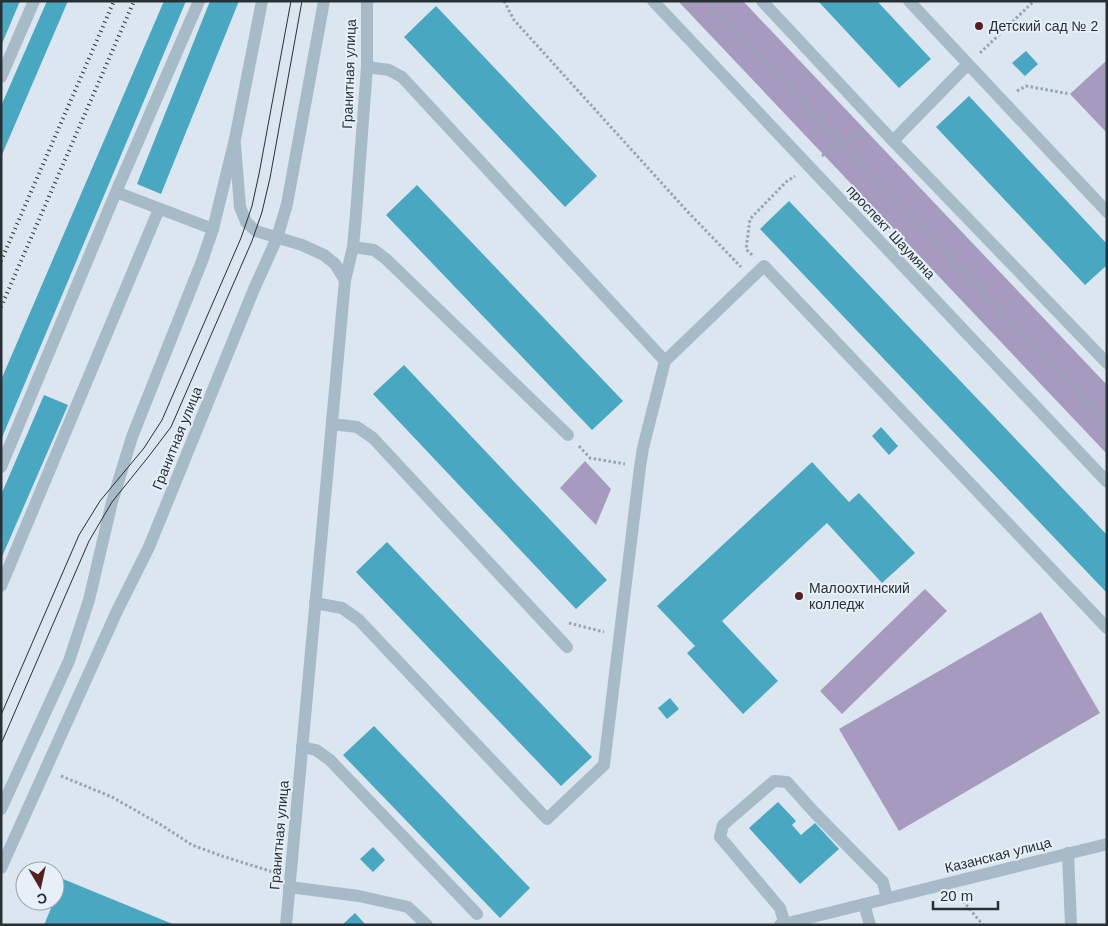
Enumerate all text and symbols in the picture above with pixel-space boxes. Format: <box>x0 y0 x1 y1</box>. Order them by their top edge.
place label: Детский сад № 2 <box>989 18 1098 34</box>
street label: Гранитная улица <box>339 19 359 129</box>
marker: Детский сад № 2 <box>973 20 985 32</box>
street label: проспект Шаумяна <box>843 182 939 282</box>
street label: Гранитная улица <box>149 384 205 492</box>
place label: Малоохтинский колледж <box>809 580 910 612</box>
marker: Малоохтинский колледж <box>793 590 805 602</box>
street label: Гранитная улица <box>266 779 292 890</box>
street label: Казанская улица <box>943 834 1053 876</box>
north arrow <box>15 861 65 911</box>
scale bar <box>933 878 998 910</box>
text: 20 m <box>940 887 973 904</box>
text: С <box>36 890 48 908</box>

